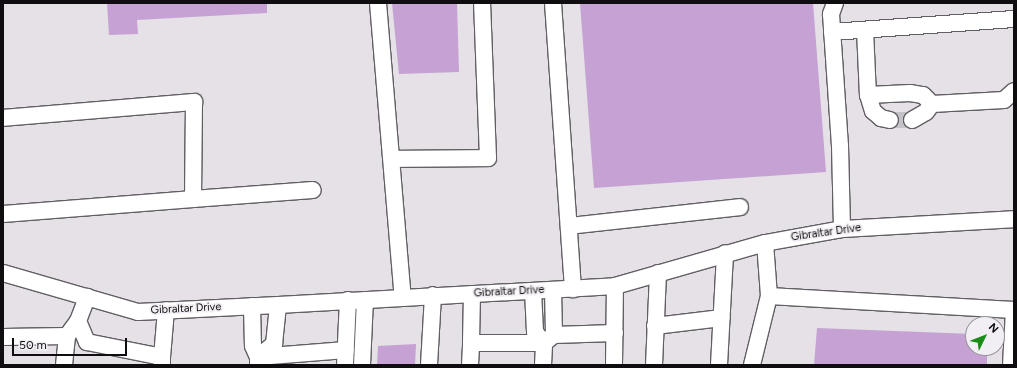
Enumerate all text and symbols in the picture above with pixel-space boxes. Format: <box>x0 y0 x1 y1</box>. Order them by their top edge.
street label: Gibraltar Drive <box>790 222 862 244</box>
street label: Gibraltar Drive <box>473 284 545 300</box>
street label: Gibraltar Drive <box>150 301 222 317</box>
north arrow <box>965 316 1005 356</box>
text: N <box>986 321 1001 336</box>
scale bar <box>14 330 129 356</box>
text: 50 m <box>19 338 47 352</box>

